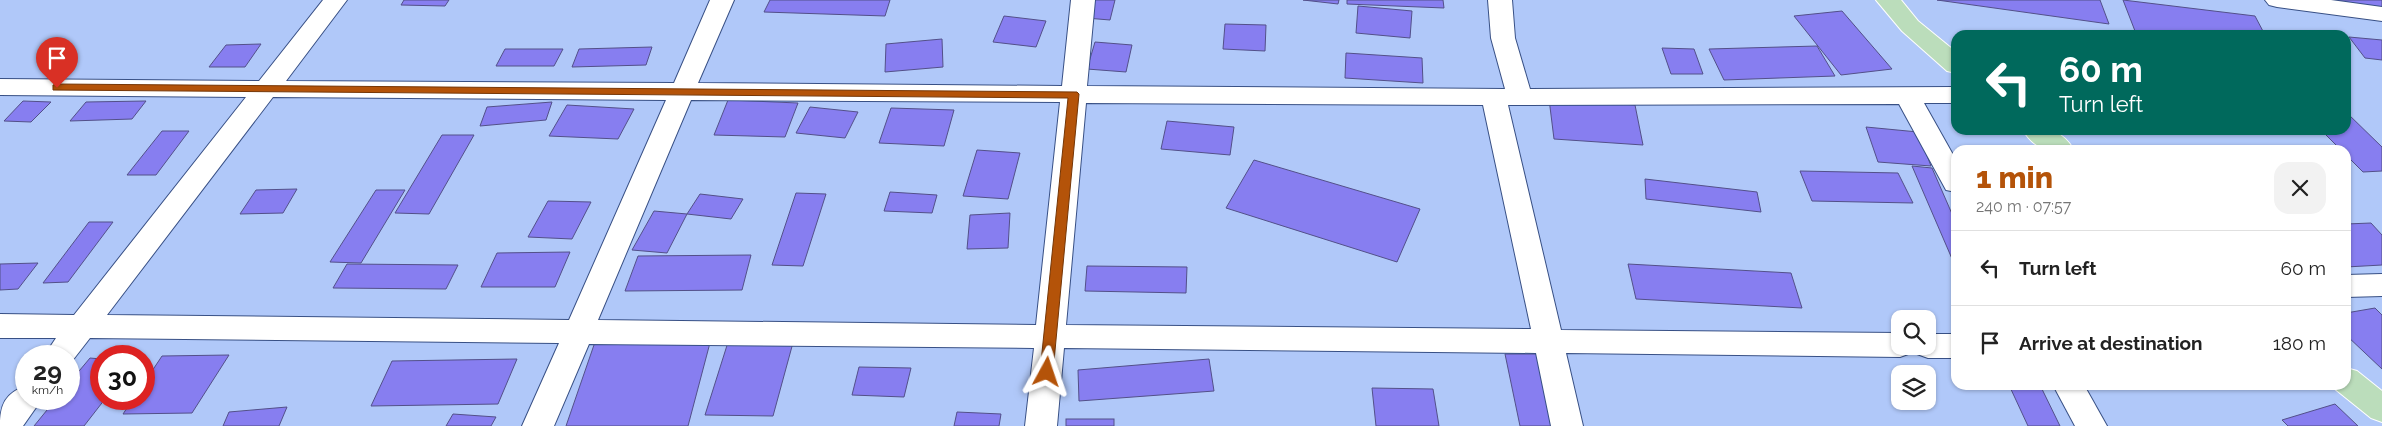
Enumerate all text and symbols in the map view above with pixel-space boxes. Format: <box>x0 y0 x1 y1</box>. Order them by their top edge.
pin <box>36 37 78 88</box>
icon: arrive <box>43 44 71 72</box>
text: 60 m <box>2059 49 2143 90</box>
icon: left <box>1976 50 2041 115</box>
text: Turn left <box>2059 91 2143 117</box>
text: 1 min <box>1976 160 2053 195</box>
button: close <box>2274 162 2326 214</box>
text: 240 m · 07:57 <box>1976 197 2071 216</box>
icon: left <box>1976 254 2004 282</box>
text: Turn left <box>2019 257 2096 279</box>
text: 60 m <box>2281 257 2326 279</box>
map controls <box>1891 310 1936 410</box>
button: search <box>1891 310 1936 355</box>
icon: arrive <box>1976 329 2004 357</box>
text: Arrive at destination <box>2019 332 2203 354</box>
text: 180 m <box>2273 332 2326 354</box>
speed limit sign: 30 <box>90 345 155 410</box>
position arrow <box>1020 345 1072 397</box>
text: 29 <box>33 356 62 386</box>
button: layers <box>1891 365 1936 410</box>
text: km/h <box>32 383 63 397</box>

